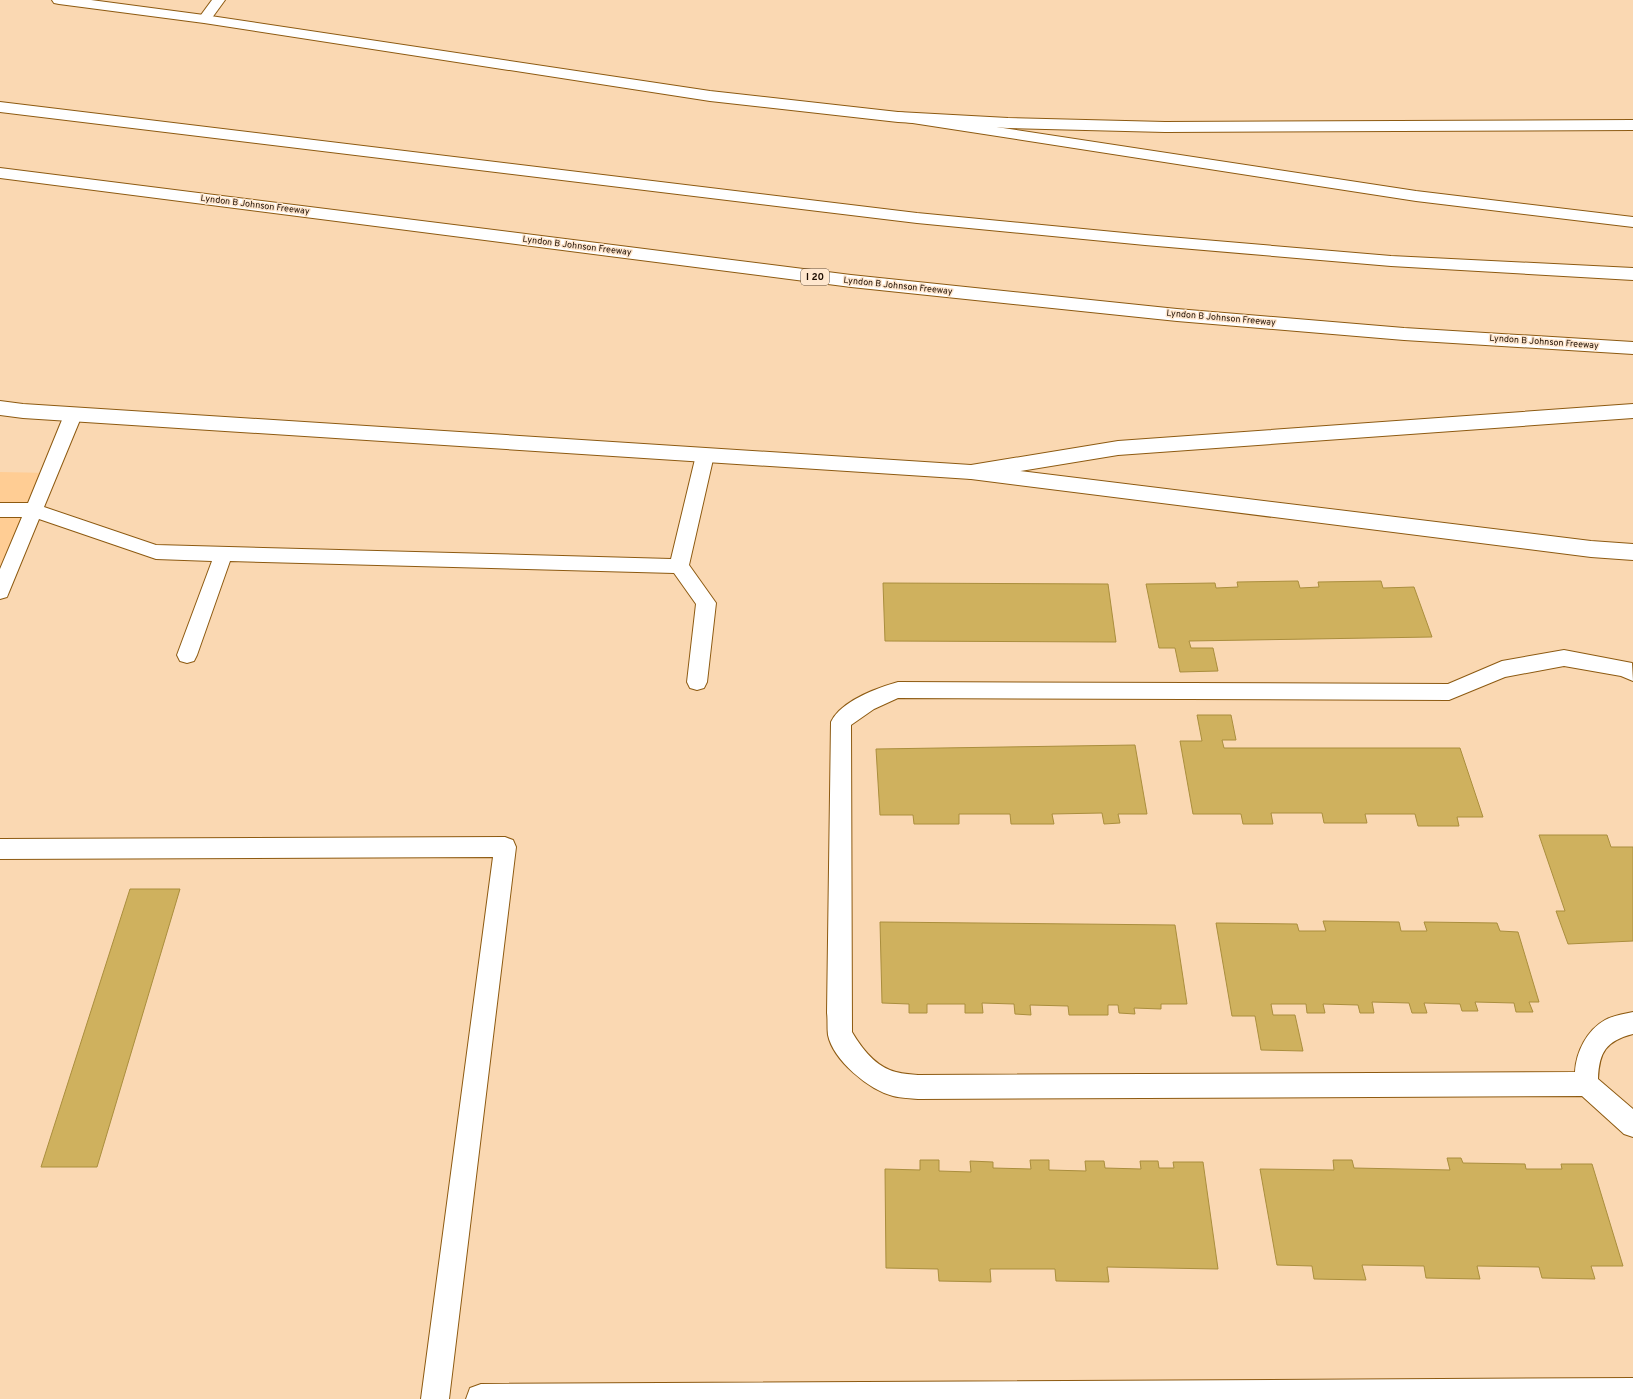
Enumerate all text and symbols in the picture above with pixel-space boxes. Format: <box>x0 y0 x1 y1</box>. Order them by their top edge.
street label: Lyndon B Johnson Freeway <box>200 193 310 217</box>
street label: Lyndon B Johnson Freeway <box>522 234 632 258</box>
road number: I 20 <box>801 269 829 285</box>
street label: Lyndon B Johnson Freeway <box>843 275 953 297</box>
street label: Lyndon B Johnson Freeway <box>1166 308 1276 328</box>
street label: Lyndon B Johnson Freeway <box>1489 333 1599 351</box>

